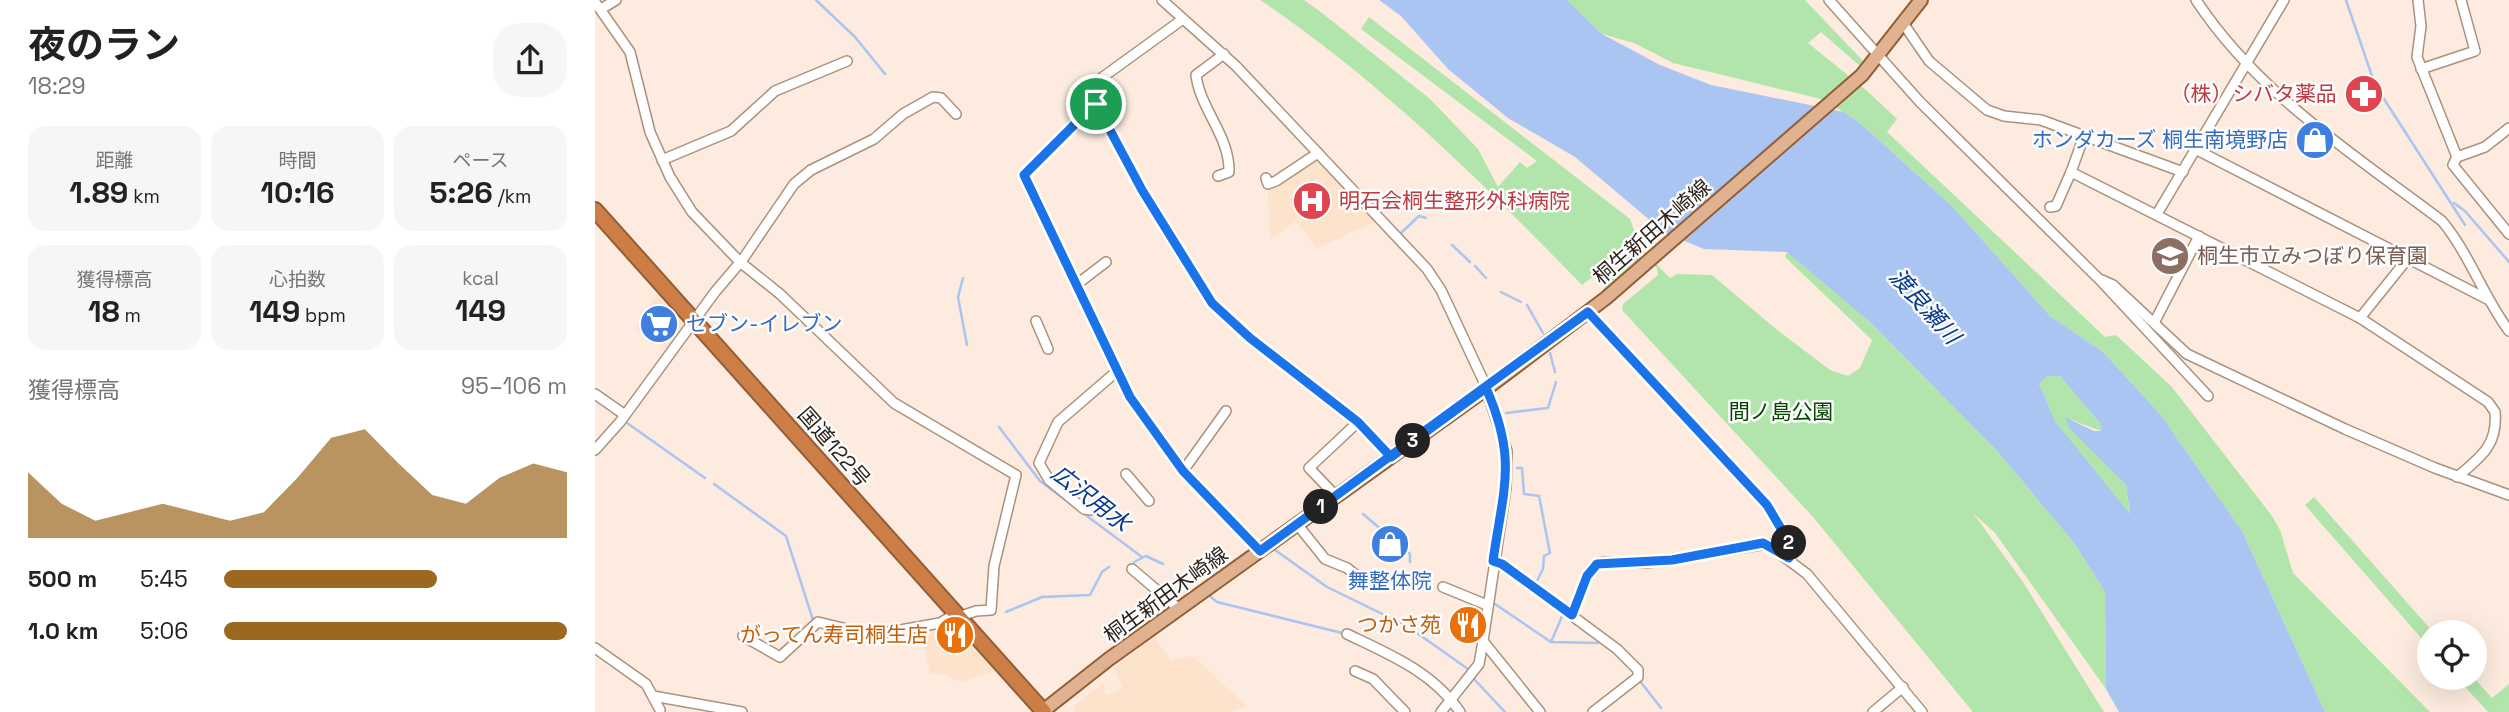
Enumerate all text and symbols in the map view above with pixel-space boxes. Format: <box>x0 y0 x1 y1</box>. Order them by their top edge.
text: 夜のラン <box>28 21 180 69</box>
button: share <box>493 23 567 97</box>
text: 18:29 <box>28 71 86 101</box>
pharmacy icon: （株）シバタ薬品 <box>2343 73 2385 115</box>
pin <box>1066 74 1126 134</box>
place label: （株）シバタ薬品 <box>2170 80 2337 107</box>
icon: arrive <box>1077 85 1115 123</box>
shop icon: ホンダカーズ 桐生南境野店 <box>2294 119 2336 161</box>
place label: ホンダカーズ 桐生南境野店 <box>2032 126 2288 153</box>
text: 距離 <box>95 148 134 173</box>
text: 時間 <box>278 148 317 173</box>
text: ペース <box>452 148 509 173</box>
text: 1.89 <box>69 173 128 212</box>
text: 10:16 <box>260 173 335 212</box>
text: 5:26 <box>430 173 493 212</box>
street label: 桐生新田木崎線 <box>1587 173 1716 290</box>
hospital icon: 明石会桐生整形外科病院 <box>1291 180 1333 222</box>
text: km <box>128 184 160 209</box>
text: /km <box>493 184 531 209</box>
place label: 明石会桐生整形外科病院 <box>1339 187 1570 214</box>
school or university icon: 桐生市立みつぼり保育園 <box>2149 235 2191 277</box>
place label: 桐生市立みつぼり保育園 <box>2197 242 2428 269</box>
water label: 渡良瀬川 <box>1883 262 1969 352</box>
text: kcal <box>462 266 499 291</box>
text: 獲得標高 <box>76 267 153 292</box>
text: 心拍数 <box>269 267 326 292</box>
text: 149 <box>455 291 506 330</box>
text: 18 <box>88 292 120 331</box>
text: 149 <box>249 292 300 331</box>
text: m <box>120 303 141 328</box>
text: bpm <box>300 303 346 328</box>
supermarket icon: セブン-イレブン <box>638 303 680 345</box>
place label: セブン-イレブン <box>686 310 843 337</box>
text: 95–106 m <box>461 371 567 401</box>
text: 獲得標高 <box>28 375 120 405</box>
park label: 間ノ島公園 <box>1729 398 1834 425</box>
street label: 国道122号 <box>792 401 876 492</box>
pin: 3 <box>1395 424 1431 458</box>
text: 3 <box>1407 428 1418 453</box>
water label: 広沢用水 <box>1046 458 1139 540</box>
pin: 1 <box>1303 490 1339 524</box>
text: 1 <box>1316 494 1325 519</box>
shop icon: 舞整体院 <box>1369 523 1411 565</box>
pin: 2 <box>1771 526 1807 560</box>
text: 2 <box>1783 530 1794 555</box>
street label: 桐生新田木崎線 <box>1098 540 1233 649</box>
text: 500 m <box>28 564 97 594</box>
text: 5:45 <box>140 564 188 594</box>
place label: 舞整体院 <box>1348 567 1432 594</box>
restaurant icon: つかさ苑 <box>1447 604 1489 646</box>
place label: つかさ苑 <box>1357 611 1441 638</box>
restaurant icon: がってん寿司桐生店 <box>934 614 976 656</box>
text: 1.0 km <box>28 616 98 646</box>
text: 5:06 <box>140 616 188 646</box>
map controls <box>2417 620 2487 690</box>
button: locate <box>2417 620 2487 690</box>
place label: がってん寿司桐生店 <box>740 621 928 648</box>

